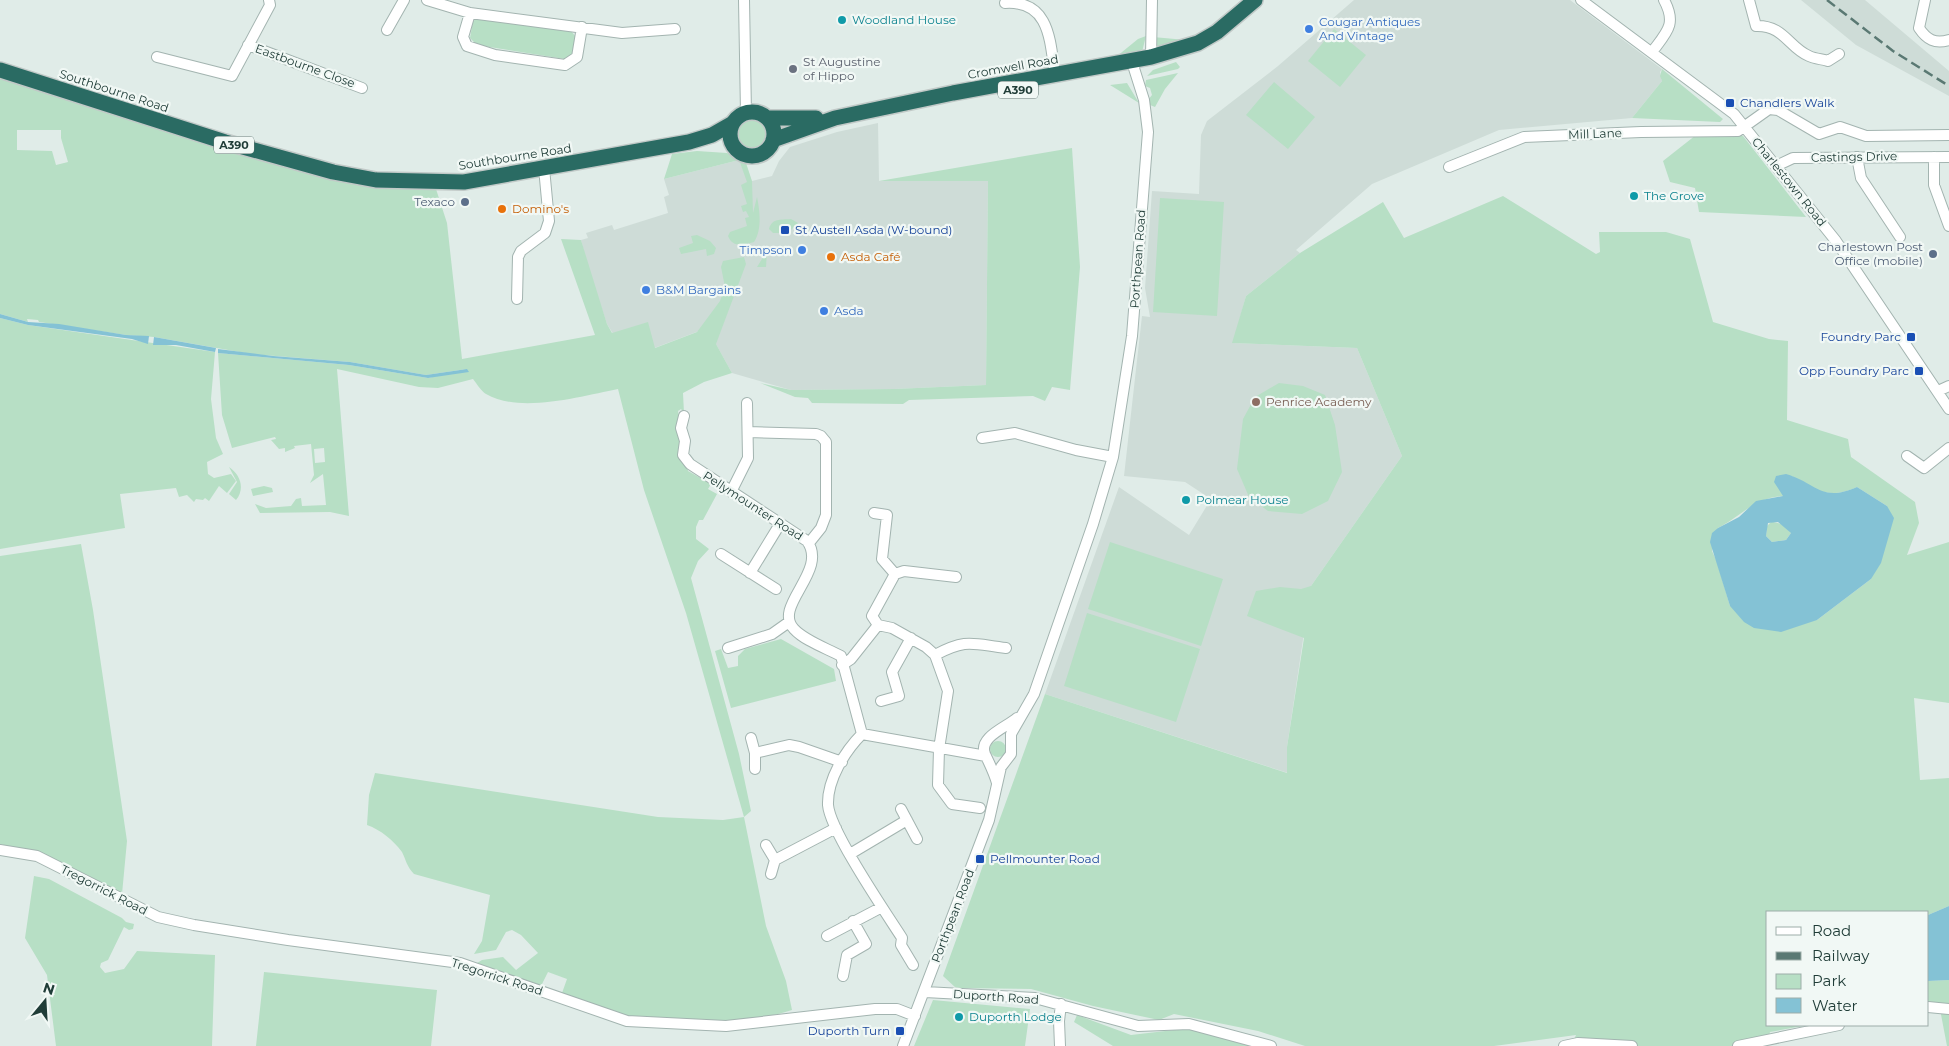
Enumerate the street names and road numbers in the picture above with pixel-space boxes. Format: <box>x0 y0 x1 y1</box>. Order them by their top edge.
street label: Eastbourne Close <box>253 41 357 91</box>
street label: Cromwell Road <box>966 51 1059 82</box>
street label: Southbourne Road <box>57 66 171 115</box>
road number: A390 <box>998 82 1038 98</box>
street label: Mill Lane <box>1568 125 1622 142</box>
street label: Charlestown Road <box>1749 134 1830 229</box>
road number: A390 <box>214 136 254 154</box>
street label: Southbourne Road <box>457 140 573 173</box>
street label: Castings Drive <box>1811 148 1897 165</box>
street label: Porthpean Road <box>1127 209 1148 309</box>
street label: Pellymounter Road <box>700 468 806 544</box>
street label: Tregorrick Road <box>58 861 150 918</box>
street label: Porthpean Road <box>928 867 977 965</box>
street label: Tregorrick Road <box>449 955 545 998</box>
street label: Duporth Road <box>953 986 1040 1007</box>

